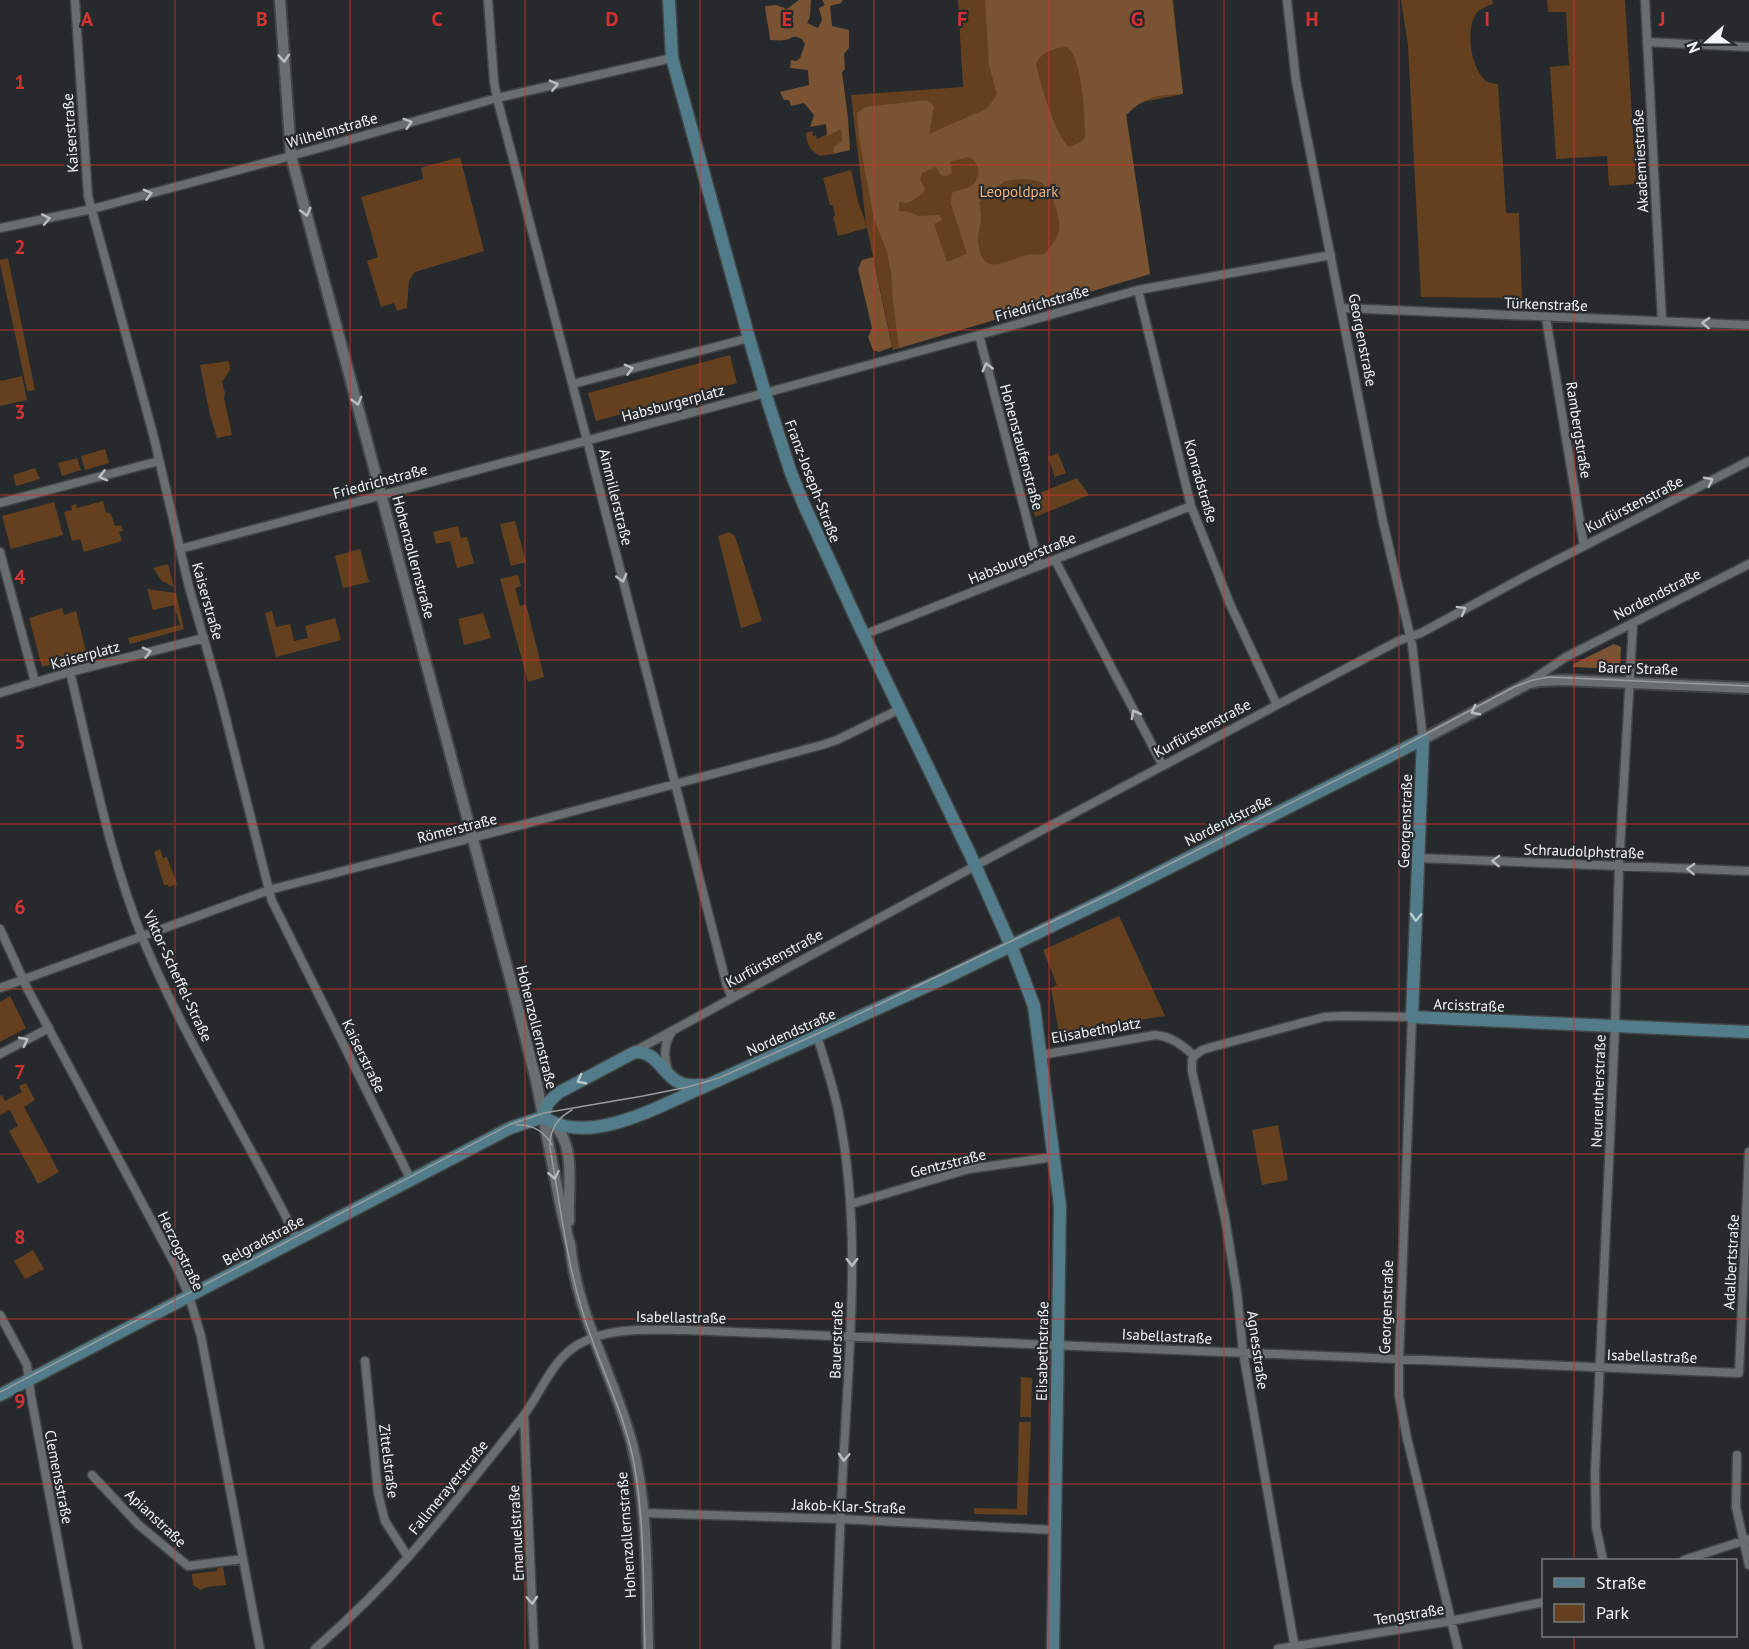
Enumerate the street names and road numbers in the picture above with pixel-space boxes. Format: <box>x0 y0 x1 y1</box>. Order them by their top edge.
street label: Kaiserstraße <box>58 93 82 173</box>
street label: Wilhelmstraße <box>284 108 380 152</box>
street label: Akademiestraße <box>1628 109 1652 213</box>
street label: Friedrichstraße <box>993 280 1091 326</box>
street label: Georgenstraße <box>1345 292 1381 388</box>
street label: Türkenstraße <box>1504 293 1588 315</box>
street label: Habsburgerplatz <box>619 380 727 426</box>
street label: Rambergstraße <box>1562 380 1596 480</box>
street label: Hohenstaufenstraße <box>996 382 1048 512</box>
street label: Franz-Joseph-Straße <box>781 417 845 545</box>
street label: Konradstraße <box>1180 437 1222 525</box>
street label: Ainmillerstraße <box>595 447 637 547</box>
street label: Friedrichstraße <box>331 459 429 503</box>
street label: Kurfürstenstraße <box>1582 471 1686 537</box>
street label: Hohenzollernstraße <box>388 493 440 621</box>
street label: Habsburgerstraße <box>965 528 1079 588</box>
street label: Kaiserstraße <box>188 560 228 642</box>
street label: Nordendstraße <box>1610 564 1704 624</box>
street label: Kaiserplatz <box>48 637 122 673</box>
street label: Barer Straße <box>1598 657 1678 679</box>
street label: Kurfürstenstraße <box>1150 694 1254 762</box>
street label: Georgenstraße <box>1394 774 1416 868</box>
street label: Nordendstraße <box>1181 790 1275 850</box>
street label: Römerstraße <box>415 809 499 847</box>
street label: Schraudolphstraße <box>1523 839 1645 863</box>
street label: Viktor-Scheffel-Straße <box>139 906 217 1045</box>
street label: Kurfürstenstraße <box>722 924 826 992</box>
street label: Hohenzollernstraße <box>512 963 562 1091</box>
street label: Arcisstraße <box>1433 994 1505 1016</box>
street label: Nordendstraße <box>743 1004 839 1060</box>
street label: Elisabethplatz <box>1050 1013 1142 1047</box>
street label: Kaiserstraße <box>338 1016 390 1096</box>
street label: Neureutherstraße <box>1587 1034 1609 1148</box>
street label: Gentzstraße <box>908 1144 988 1182</box>
street label: Herzogstraße <box>154 1208 208 1294</box>
street label: Belgradstraße <box>219 1211 307 1269</box>
street label: Adalbertstraße <box>1719 1214 1743 1310</box>
street label: Georgenstraße <box>1375 1260 1397 1354</box>
street label: Bauerstraße <box>825 1301 847 1379</box>
street label: Elisabethstraße <box>1032 1301 1052 1401</box>
street label: Isabellastraße <box>636 1307 726 1327</box>
street label: Agnesstraße <box>1243 1309 1273 1391</box>
street label: Isabellastraße <box>1121 1324 1213 1348</box>
street label: Isabellastraße <box>1606 1345 1698 1367</box>
street label: Zittelstraße <box>375 1423 403 1499</box>
street label: Clemensstraße <box>41 1428 77 1526</box>
street label: Fallmerayerstraße <box>404 1436 492 1538</box>
street label: Hohenzollernstraße <box>612 1471 640 1599</box>
street label: Emanuelstraße <box>504 1484 528 1582</box>
street label: Apianstraße <box>121 1485 191 1551</box>
street label: Jakob-Klar-Straße <box>791 1494 906 1517</box>
street label: Tengstraße <box>1373 1599 1445 1629</box>

